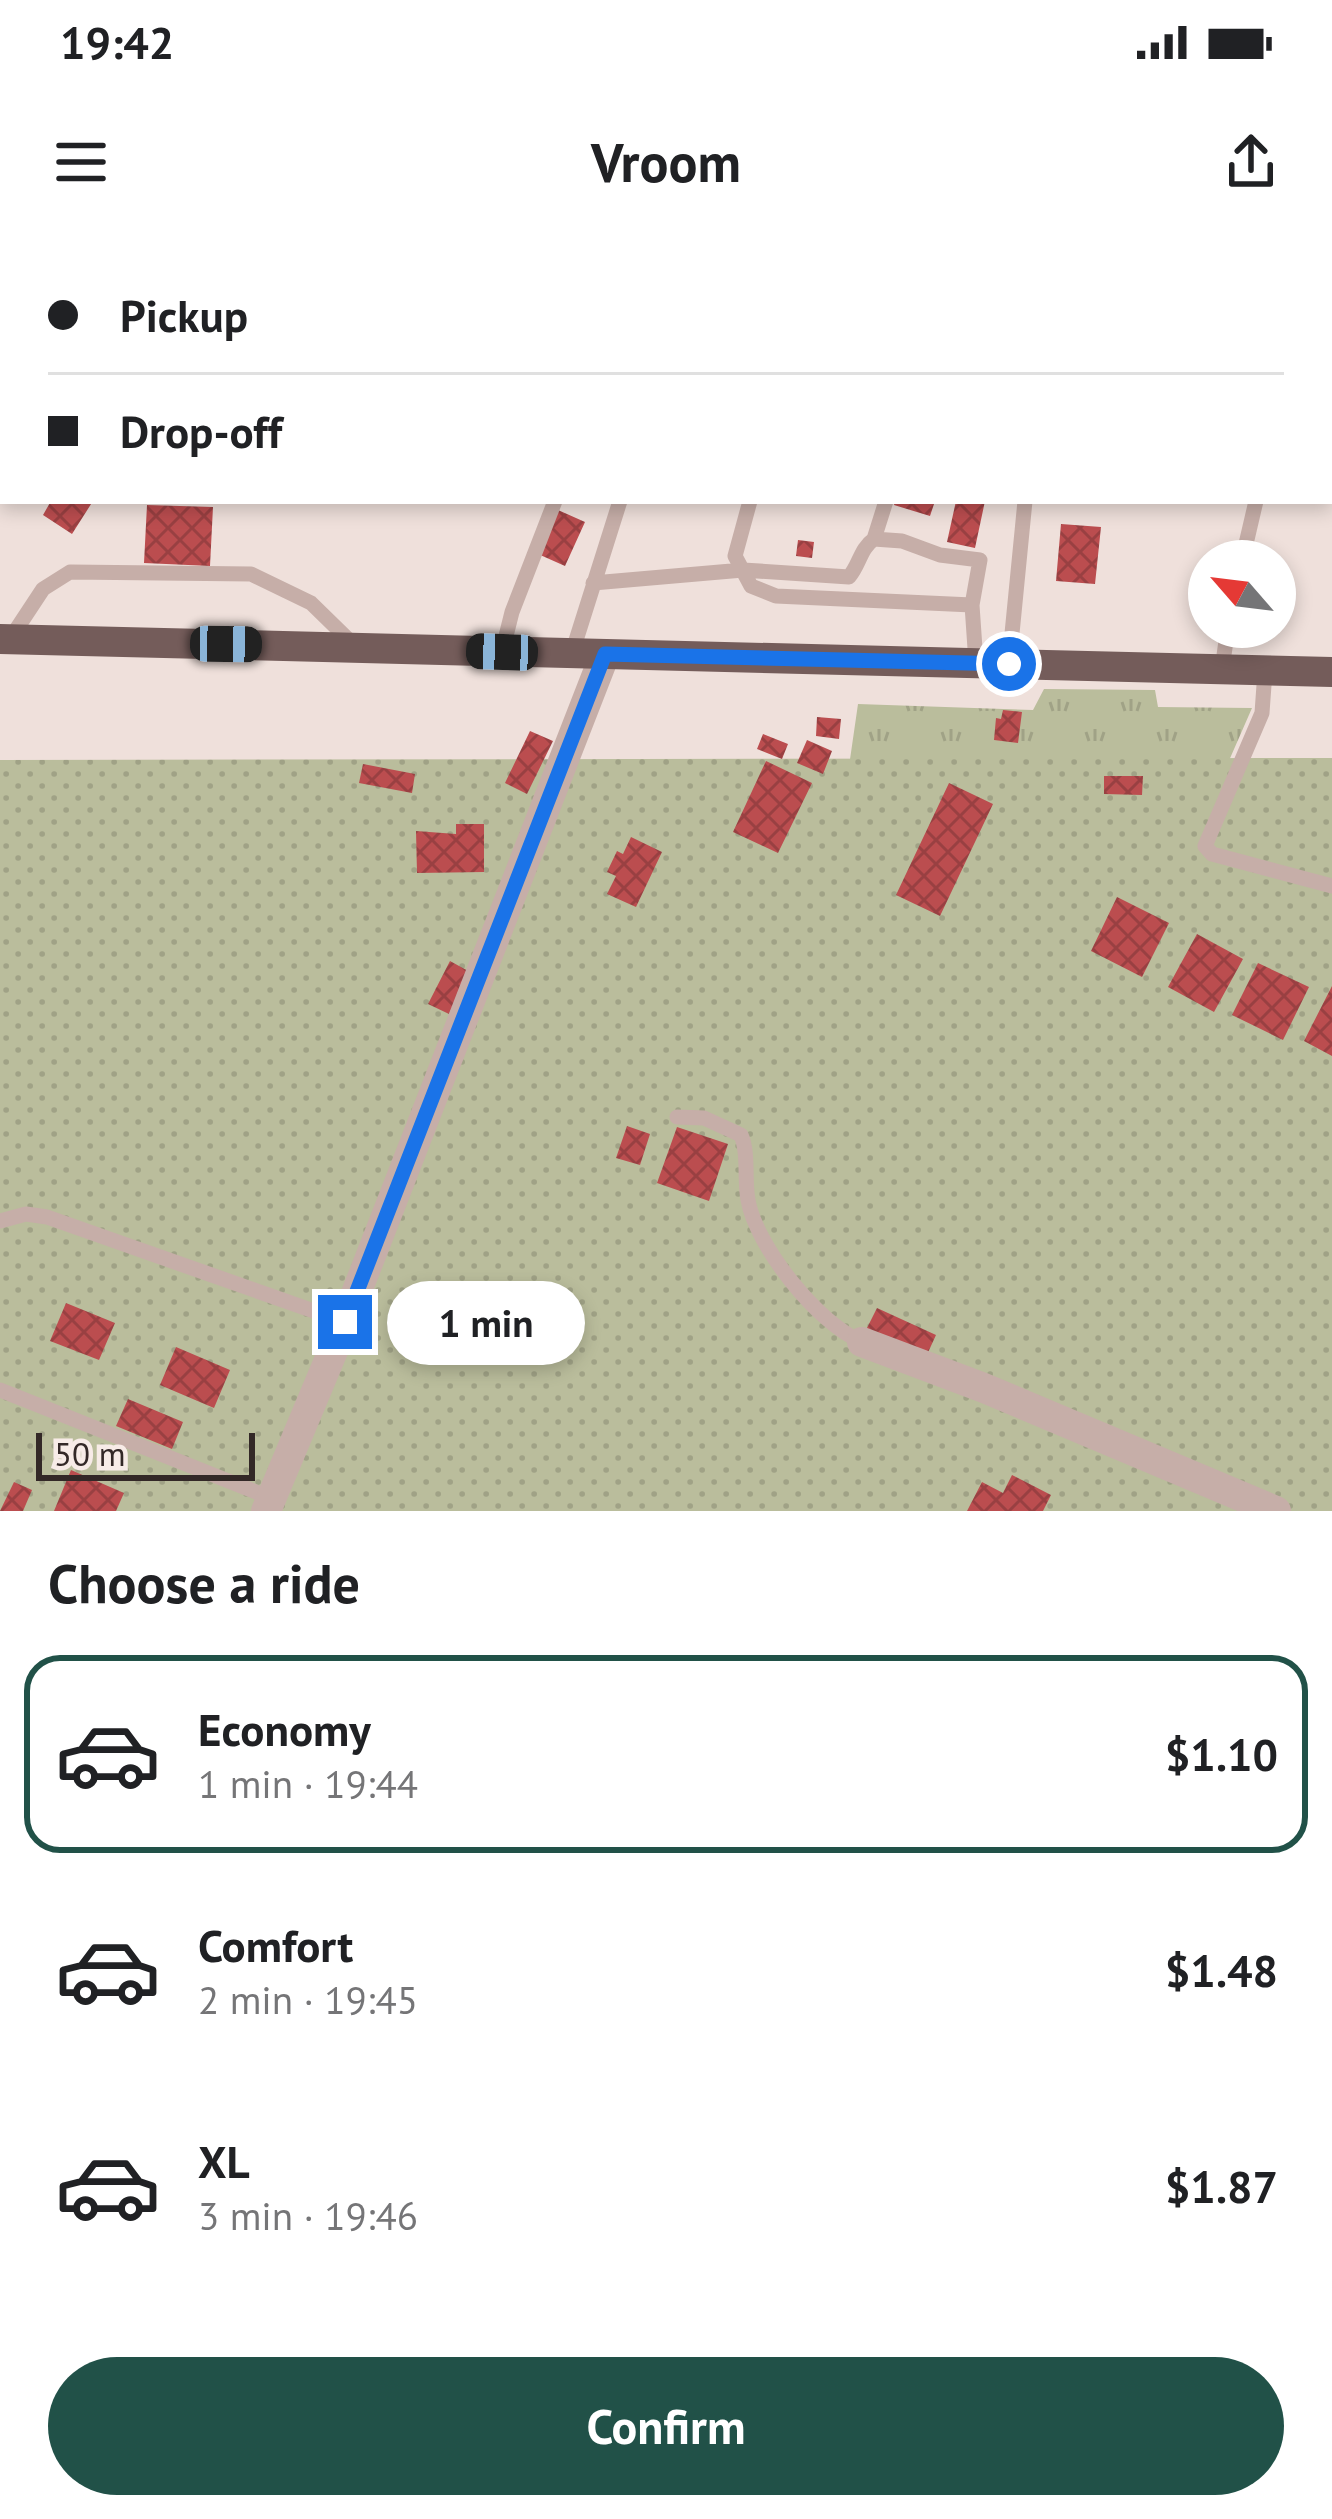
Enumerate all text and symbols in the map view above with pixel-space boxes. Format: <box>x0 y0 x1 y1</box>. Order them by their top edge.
text: 19:42 <box>60 13 174 71</box>
text: Vroom <box>591 127 741 197</box>
icon: menu <box>48 129 114 195</box>
icon: share <box>1218 129 1284 195</box>
text: Pickup <box>120 286 248 344</box>
text: Drop-off <box>120 402 282 460</box>
north arrow <box>1188 540 1296 648</box>
map controls <box>1188 540 1296 648</box>
car <box>190 625 262 663</box>
car <box>465 633 539 671</box>
route start <box>982 637 1036 691</box>
callout: 1 min <box>387 1280 585 1364</box>
route end <box>318 1295 372 1349</box>
text: 1 min <box>438 1297 534 1348</box>
scale bar <box>36 1427 255 1480</box>
text: 50 m <box>54 1432 126 1475</box>
text: Choose a ride <box>48 1548 360 1618</box>
icon: car <box>54 1700 162 1808</box>
text: Economy <box>198 1700 371 1758</box>
text: $1.10 <box>1165 1725 1278 1783</box>
text: 1 min · 19:44 <box>198 1758 418 1809</box>
icon: car <box>54 1916 162 2024</box>
text: Comfort <box>198 1916 353 1974</box>
text: $1.48 <box>1165 1941 1278 1999</box>
text: 2 min · 19:45 <box>198 1974 418 2025</box>
icon: car <box>54 2132 162 2240</box>
text: XL <box>198 2132 250 2190</box>
text: $1.87 <box>1165 2157 1278 2215</box>
text: 3 min · 19:46 <box>198 2190 418 2241</box>
button: Confirm <box>48 2357 1284 2495</box>

